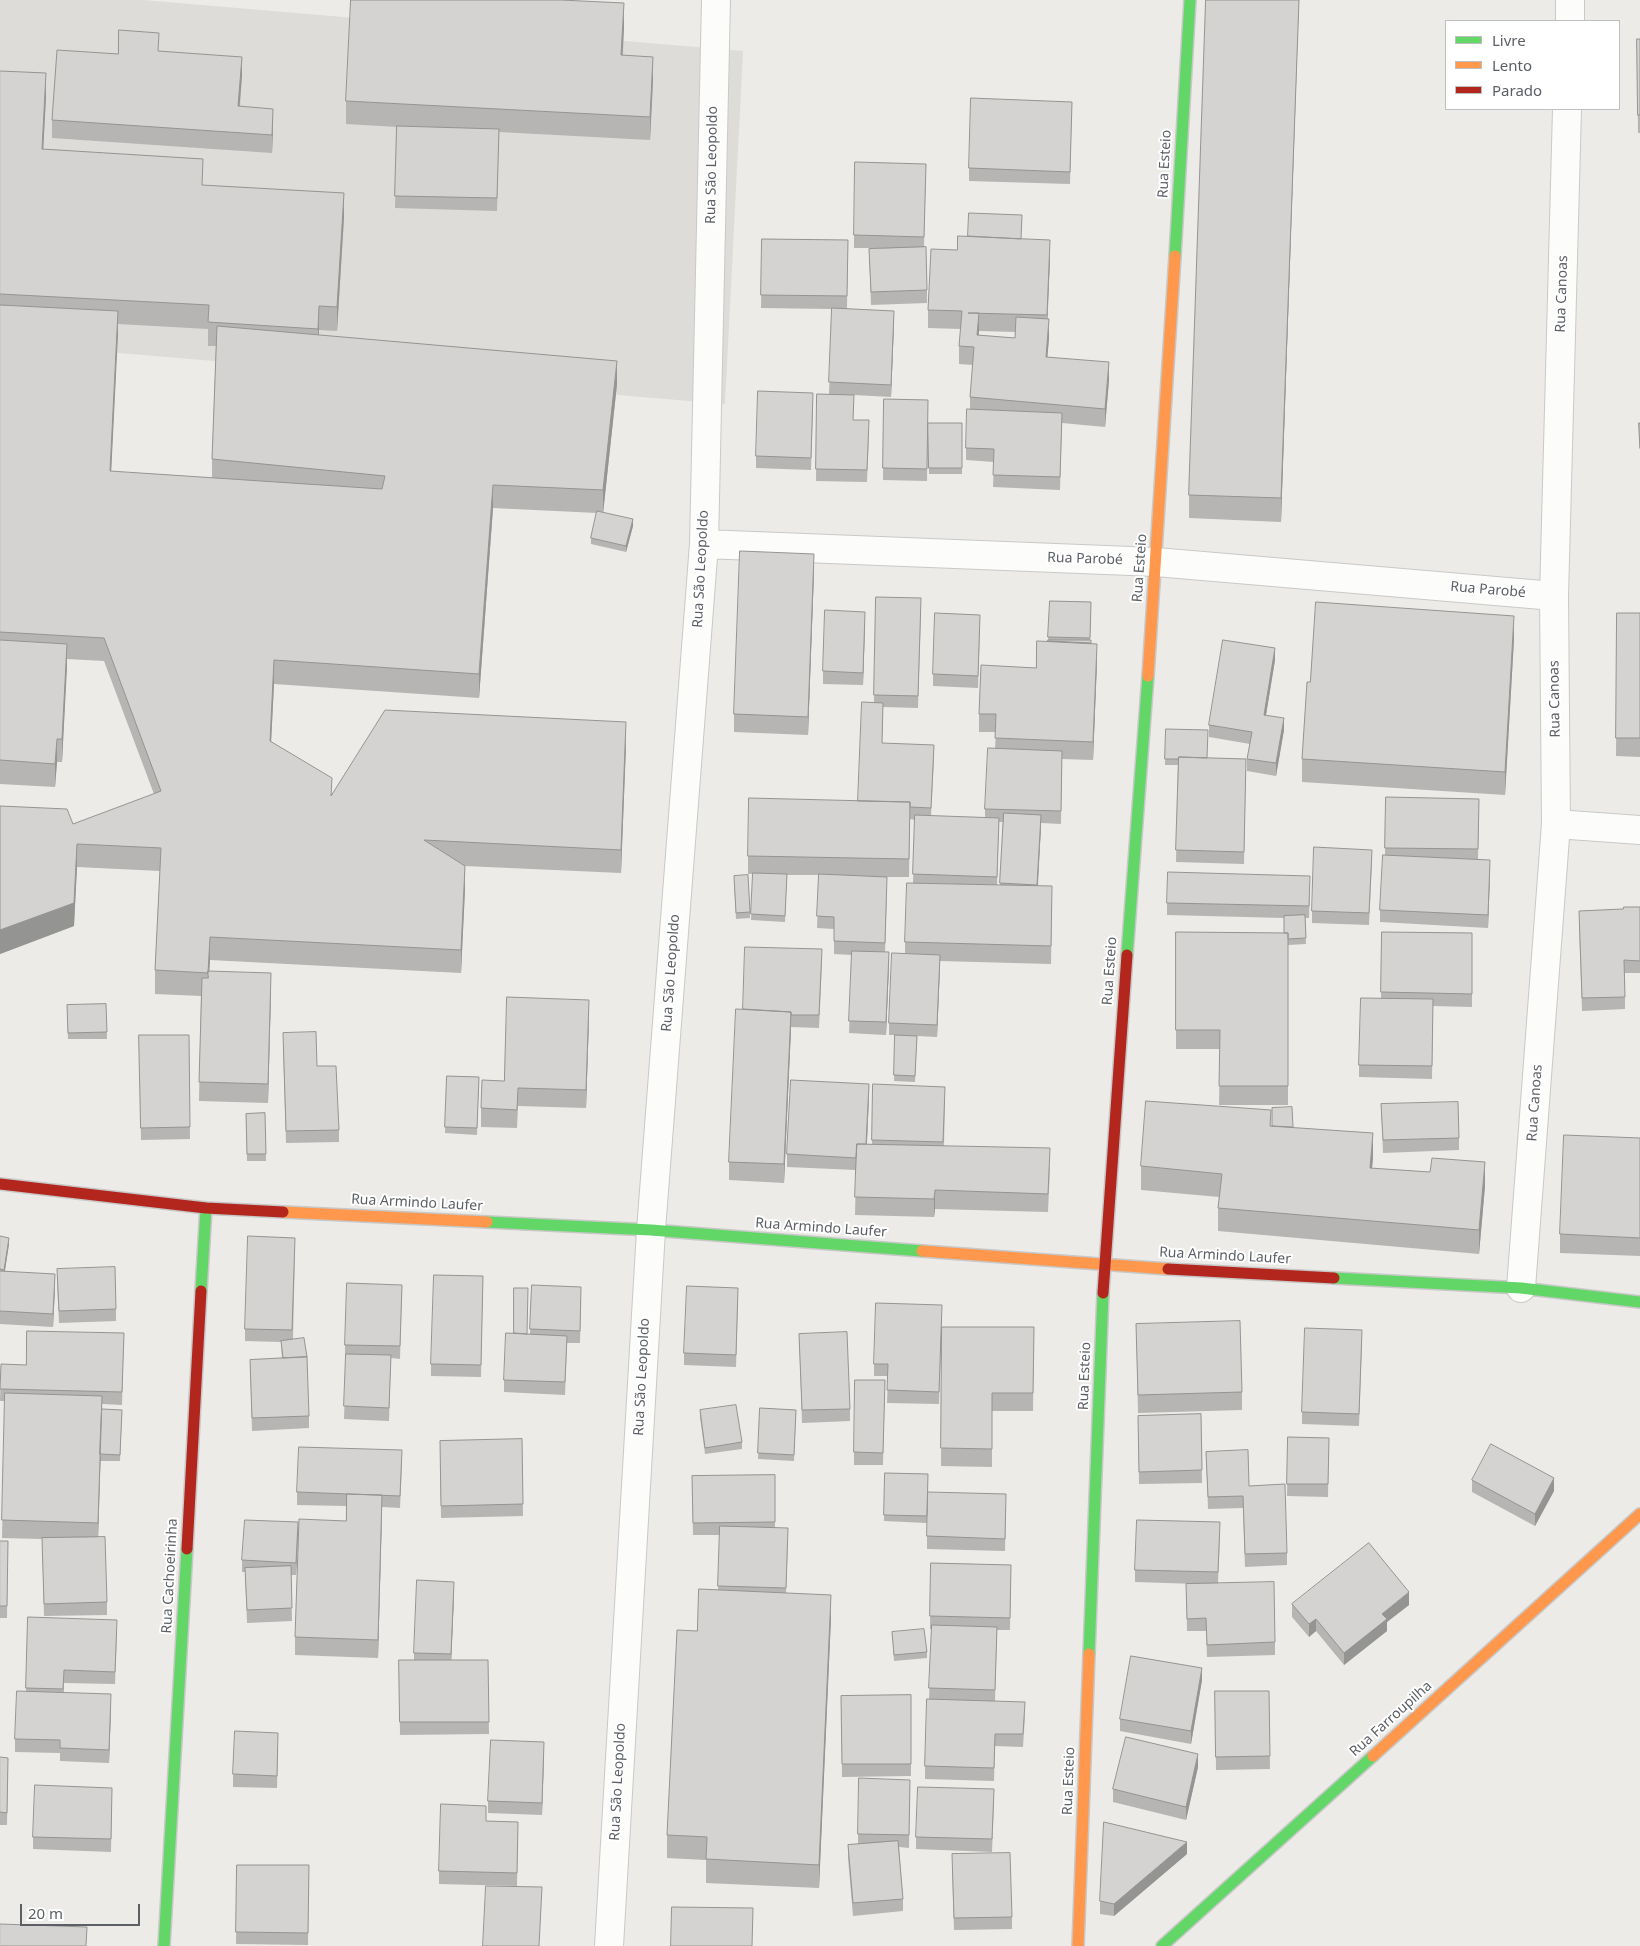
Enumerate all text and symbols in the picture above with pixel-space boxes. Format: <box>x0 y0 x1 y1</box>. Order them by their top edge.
legend <box>1445 20 1620 110</box>
text: Livre <box>1492 30 1526 50</box>
text: Lento <box>1492 55 1532 75</box>
text: Parado <box>1492 80 1542 100</box>
street label: Rua São Leopoldo <box>703 106 721 224</box>
street label: Rua Esteio <box>1155 129 1175 199</box>
street label: Rua Canoas <box>1552 255 1572 333</box>
street label: Rua São Leopoldo <box>690 510 712 628</box>
street label: Rua Esteio <box>1129 533 1151 603</box>
street label: Rua Parobé <box>1047 549 1123 569</box>
street label: Rua Parobé <box>1450 578 1526 602</box>
street label: Rua Canoas <box>1546 660 1564 738</box>
street label: Rua São Leopoldo <box>659 914 683 1032</box>
street label: Rua Esteio <box>1099 936 1121 1006</box>
street label: Rua Canoas <box>1524 1064 1546 1142</box>
street label: Rua Armindo Laufer <box>351 1191 483 1215</box>
street label: Rua Armindo Laufer <box>755 1215 887 1241</box>
street label: Rua Armindo Laufer <box>1159 1244 1291 1268</box>
street label: Rua São Leopoldo <box>631 1318 653 1436</box>
street label: Rua Esteio <box>1075 1342 1095 1410</box>
street label: Rua Cachoeirinha <box>159 1518 181 1634</box>
street label: Rua Farroupilha <box>1346 1678 1436 1760</box>
street label: Rua São Leopoldo <box>607 1723 629 1841</box>
street label: Rua Esteio <box>1059 1747 1079 1815</box>
scale bar <box>22 1894 142 1926</box>
text: 20 m <box>28 1903 63 1923</box>

